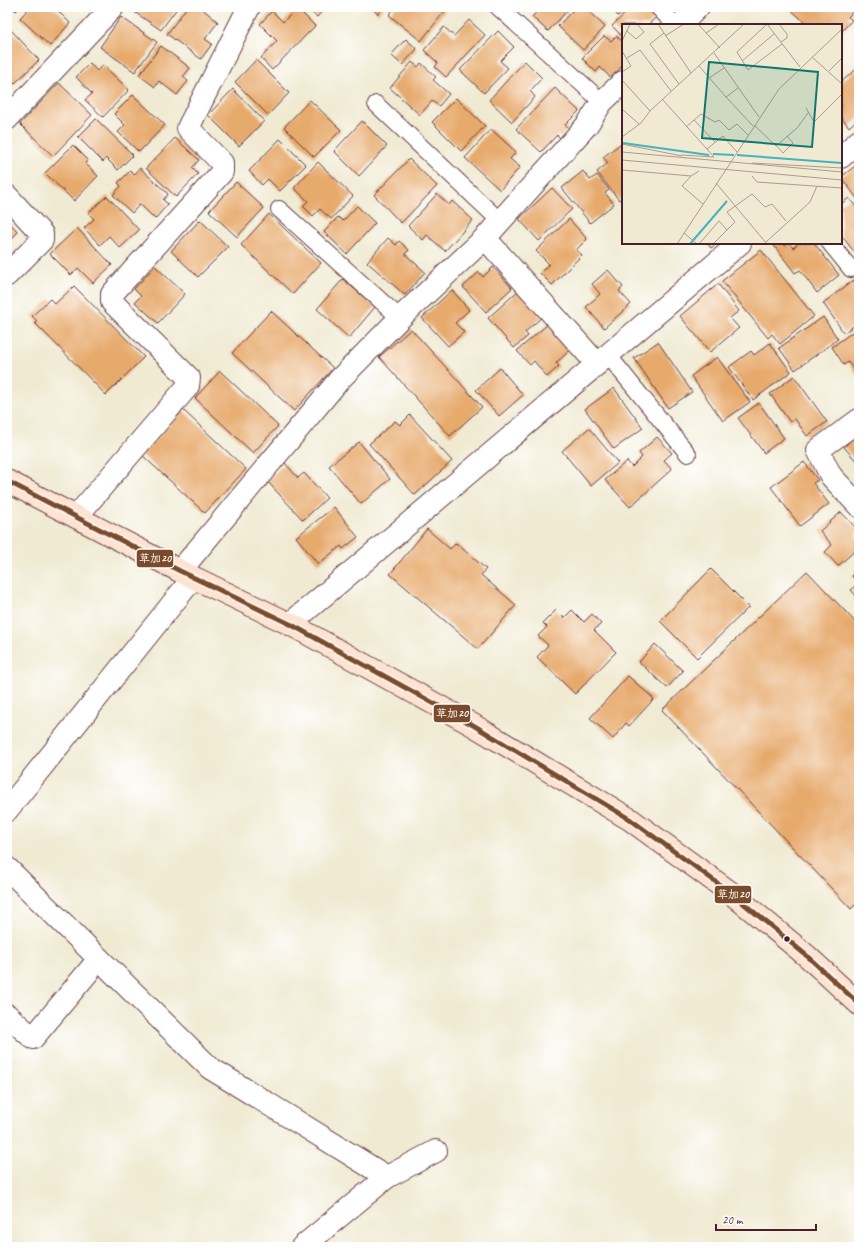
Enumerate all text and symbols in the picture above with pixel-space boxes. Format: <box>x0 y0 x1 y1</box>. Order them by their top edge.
inset map <box>622 24 842 244</box>
line badge: 草加20 <box>136 549 174 568</box>
text: 草加20 <box>139 551 172 565</box>
line badge: 草加20 <box>433 704 471 723</box>
text: 草加20 <box>436 706 469 720</box>
line badge: 草加20 <box>714 885 752 904</box>
text: 草加20 <box>717 887 750 901</box>
unlabelled marker <box>782 934 792 944</box>
scale bar <box>716 1206 816 1232</box>
text: 20 m <box>722 1212 744 1228</box>

